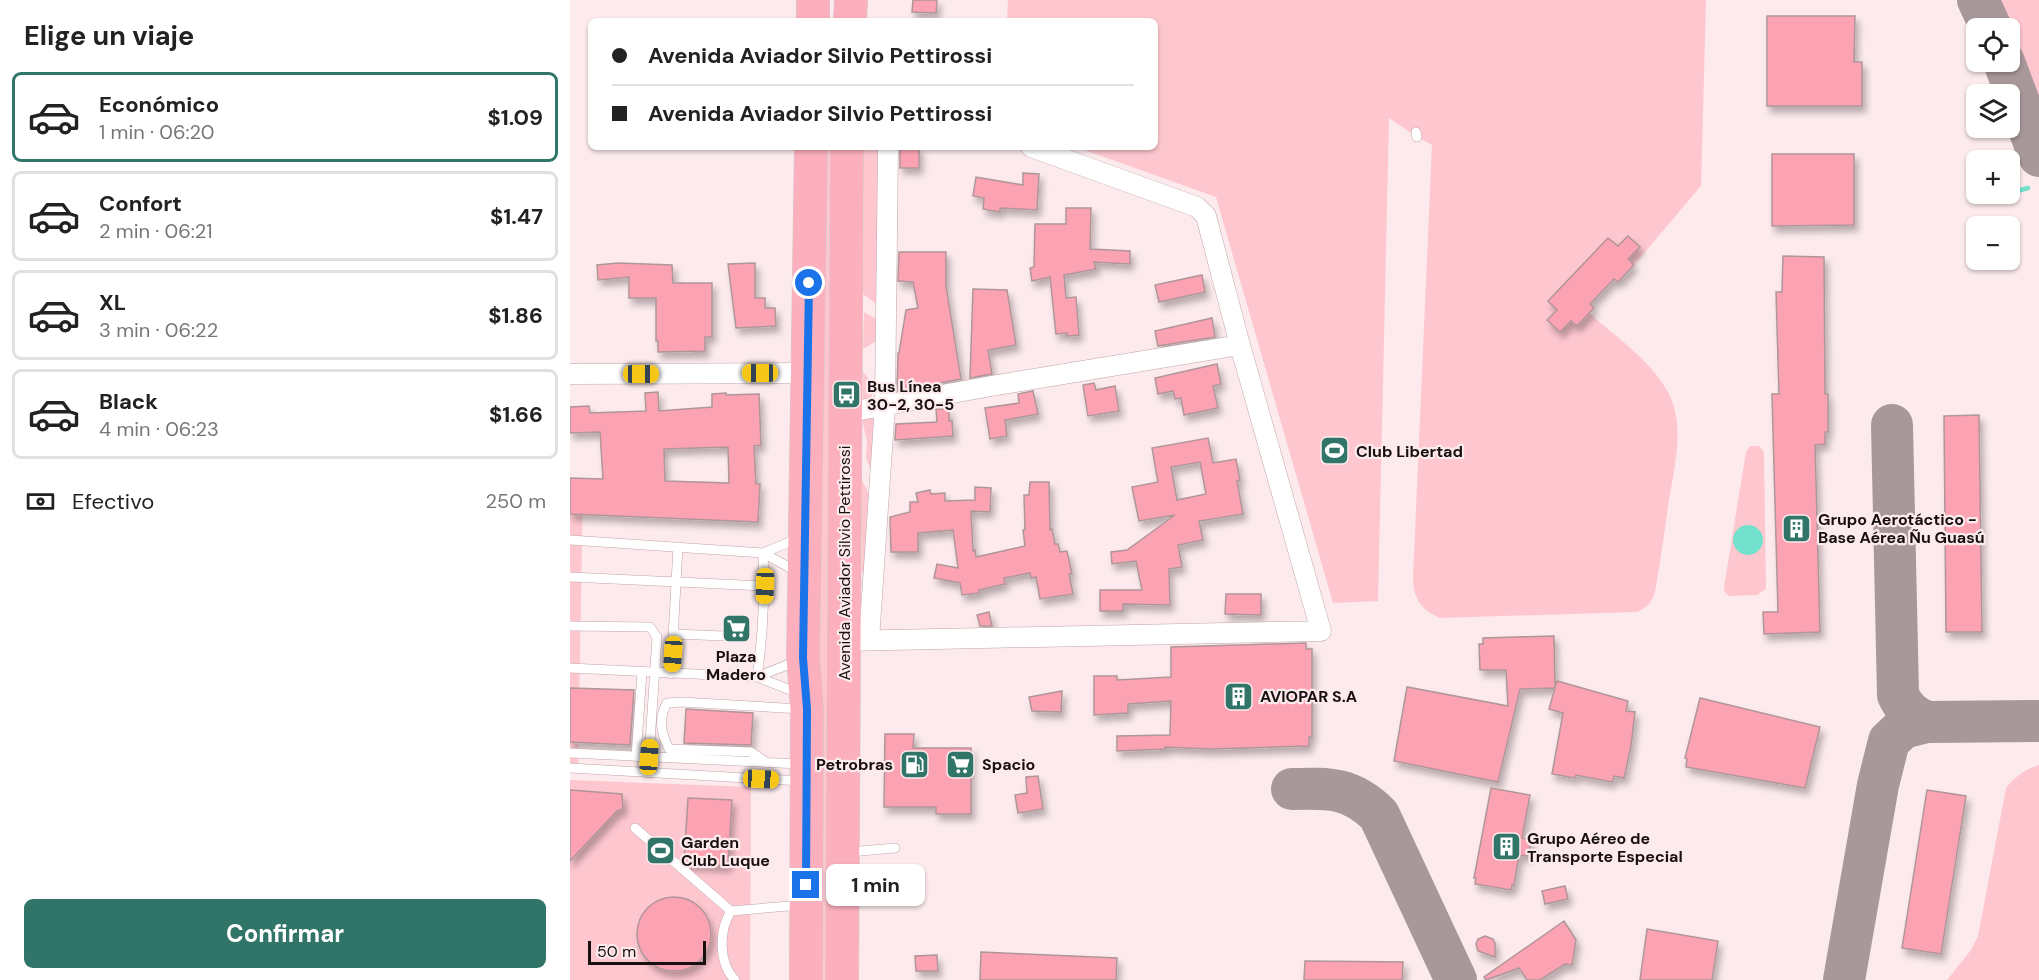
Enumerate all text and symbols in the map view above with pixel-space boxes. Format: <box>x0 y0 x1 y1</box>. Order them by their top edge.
text: Elige un viaje <box>24 18 194 53</box>
map controls <box>1966 18 2020 270</box>
button: locate <box>1966 18 2020 72</box>
text: Avenida Aviador Silvio Pettirossi <box>648 41 992 70</box>
button: layers <box>1966 84 2020 138</box>
icon: car <box>27 90 81 144</box>
text: Económico <box>99 90 219 119</box>
text: Avenida Aviador Silvio Pettirossi <box>648 99 992 128</box>
text: $1.09 <box>488 103 543 132</box>
text: 1 min · 06:20 <box>99 119 215 145</box>
button: + <box>1966 150 2020 204</box>
icon: car <box>27 189 81 243</box>
text: Confort <box>99 189 182 218</box>
text: $1.47 <box>490 202 543 231</box>
button: − <box>1966 216 2020 270</box>
text: 2 min · 06:21 <box>99 218 213 244</box>
route start <box>795 269 822 296</box>
icon: car <box>27 288 81 342</box>
text: XL <box>99 288 126 317</box>
text: $1.86 <box>488 301 543 330</box>
text: 3 min · 06:22 <box>99 317 218 343</box>
car <box>742 364 778 382</box>
car <box>623 365 659 383</box>
place label: Bus Línea 30-2, 30-5 <box>867 376 954 415</box>
bus stop icon: Bus Línea 30-2, 30-5 <box>830 379 862 411</box>
icon: car <box>27 387 81 441</box>
text: Black <box>99 387 158 416</box>
text: $1.66 <box>489 400 543 429</box>
text: 4 min · 06:23 <box>99 416 219 442</box>
sports icon: Club Libertad <box>1319 435 1351 467</box>
place label: Club Libertad <box>1356 441 1463 462</box>
street label: Avenida Aviador Silvio Pettirossi <box>834 445 855 681</box>
icon: cash <box>24 485 57 518</box>
text: Efectivo <box>72 487 154 516</box>
text: 250 m <box>485 488 546 514</box>
place label: Grupo Aerotáctico - Base Aérea Ñu Guasú <box>1818 509 1985 548</box>
building icon: Grupo Aerotáctico - Base Aérea Ñu Guasú <box>1781 512 1813 544</box>
car <box>755 568 775 604</box>
supermarket icon: Plaza Madero <box>720 612 752 644</box>
car <box>663 635 683 673</box>
place label: Plaza Madero <box>706 646 766 685</box>
building icon: AVIOPAR S.A <box>1223 680 1255 712</box>
place label: AVIOPAR S.A <box>1260 686 1357 707</box>
car <box>639 738 659 776</box>
fuel station icon: Petrobras <box>898 748 930 780</box>
supermarket icon: Spacio <box>945 748 977 780</box>
place label: Petrobras <box>816 754 893 775</box>
place label: Spacio <box>982 754 1035 775</box>
car <box>743 769 779 789</box>
place label: Grupo Aéreo de Transporte Especial <box>1527 828 1683 867</box>
building icon: Grupo Aéreo de Transporte Especial <box>1490 831 1522 863</box>
place label: Garden Club Luque <box>681 832 770 871</box>
sports icon: Garden Club Luque <box>644 835 676 867</box>
callout: 1 min <box>827 864 926 906</box>
route end <box>792 871 819 898</box>
text: 1 min <box>851 872 900 898</box>
button: Confirmar <box>24 899 546 968</box>
scale bar <box>588 938 706 966</box>
text: 50 m <box>597 941 636 962</box>

